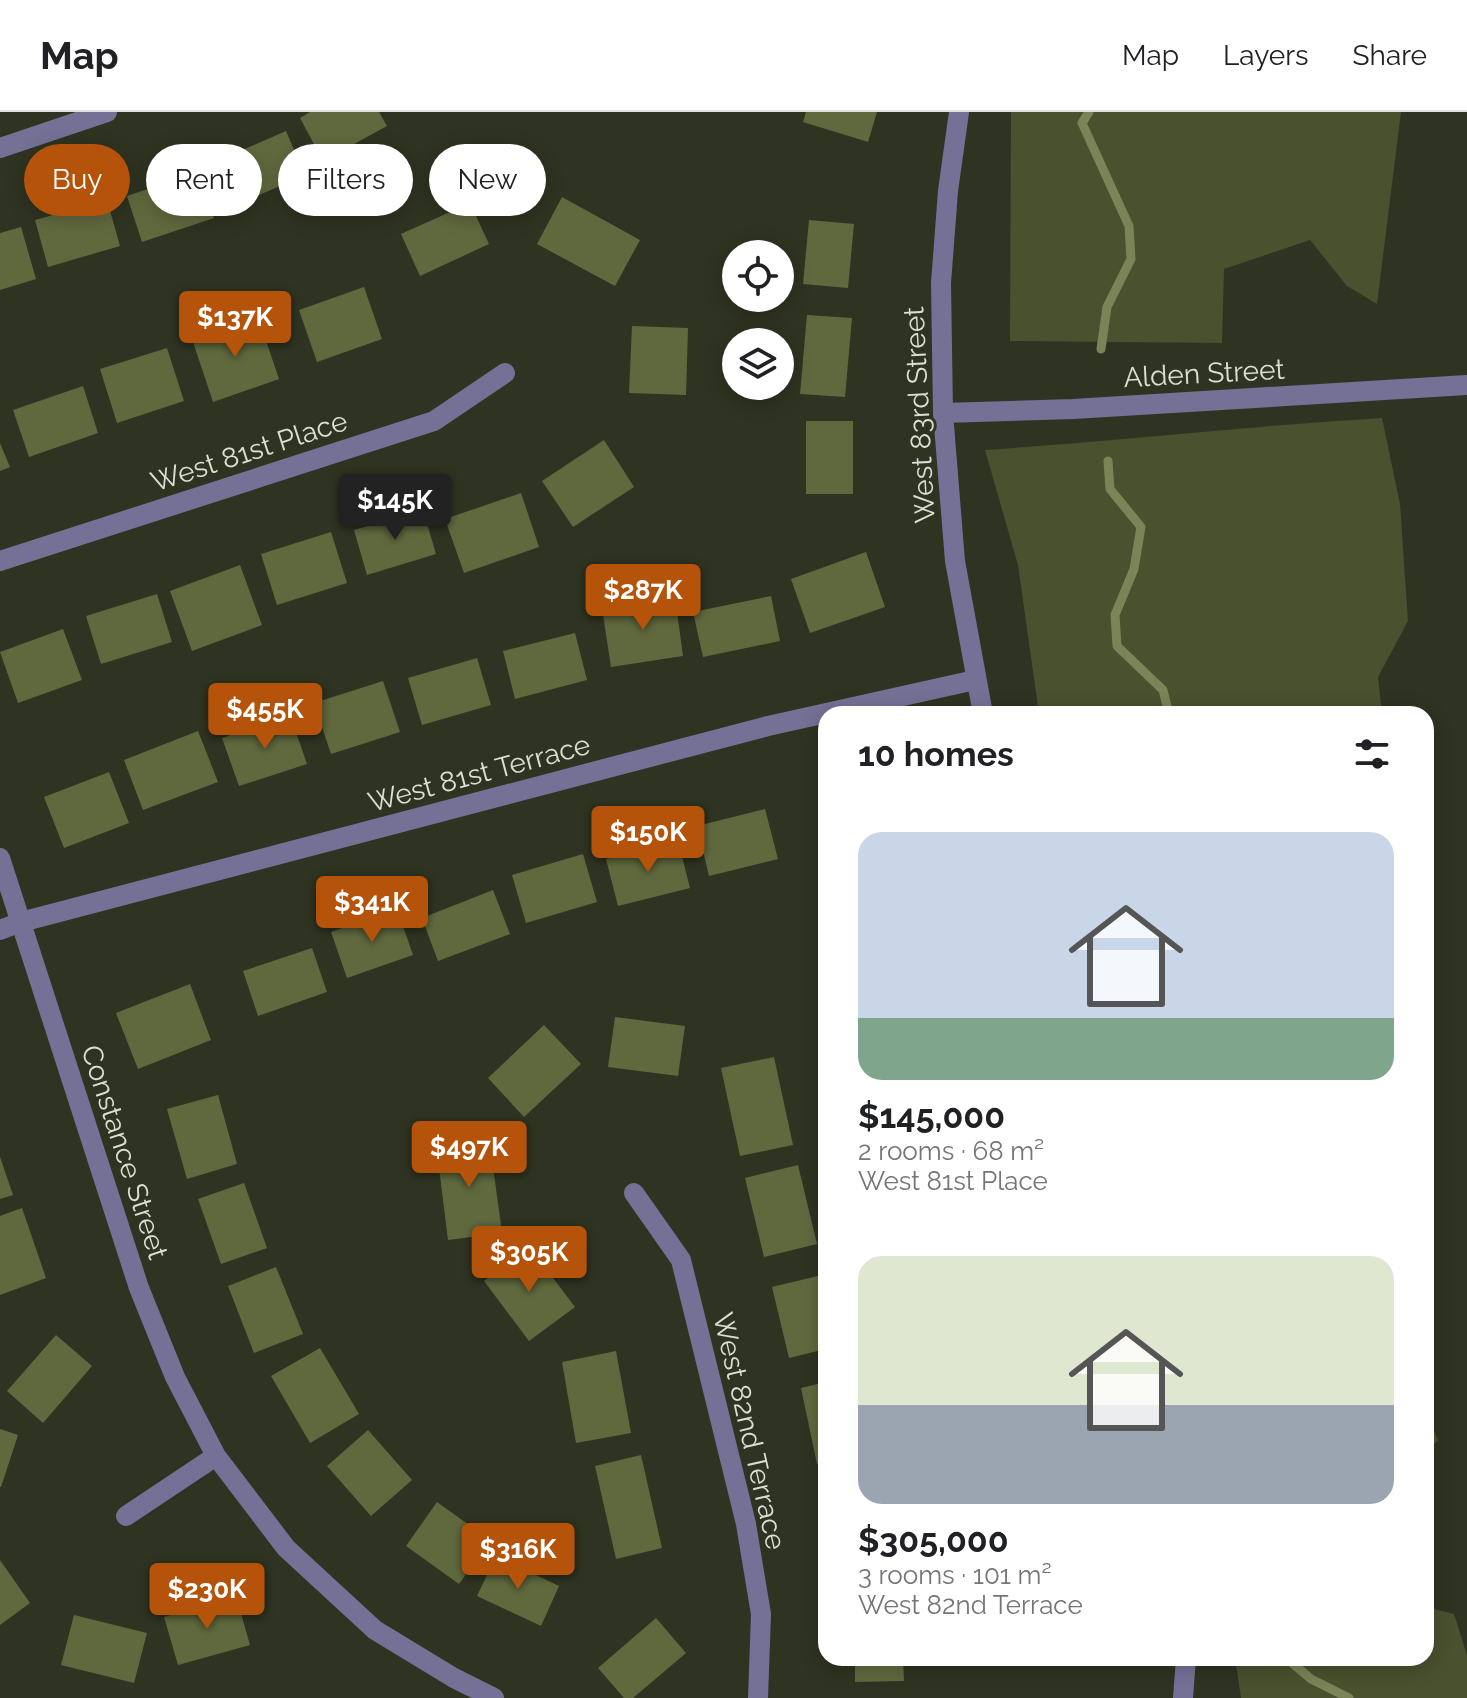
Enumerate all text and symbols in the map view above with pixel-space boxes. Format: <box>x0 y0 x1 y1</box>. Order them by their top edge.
text: Map <box>40 33 119 78</box>
text: Map <box>1122 39 1179 72</box>
text: Layers <box>1223 39 1309 72</box>
text: Share <box>1353 39 1427 72</box>
chip: Buy <box>24 144 130 216</box>
chip: Rent <box>146 144 262 216</box>
chip: Filters <box>278 144 413 216</box>
chip: New <box>429 144 546 216</box>
map controls <box>722 240 794 400</box>
button: locate <box>722 240 794 312</box>
pin: $137K <box>179 291 291 359</box>
text: $137K <box>197 302 273 332</box>
street label: West 83rd Street <box>897 305 942 524</box>
button: layers <box>722 328 794 400</box>
street label: Alden Street <box>1123 353 1286 394</box>
street label: West 81st Place <box>147 404 351 499</box>
pin: $145K <box>339 474 451 542</box>
text: $145K <box>357 485 433 515</box>
pin: $287K <box>587 564 699 632</box>
text: $287K <box>604 575 682 605</box>
pin: $455K <box>209 683 321 751</box>
text: $455K <box>226 694 304 724</box>
street label: West 81st Terrace <box>364 728 594 819</box>
icon: filters <box>1350 732 1394 776</box>
text: 10 homes <box>858 734 1014 774</box>
pin: $150K <box>592 806 704 874</box>
text: $150K <box>609 817 687 847</box>
pin: $341K <box>316 876 428 944</box>
icon: home <box>1054 884 1198 1028</box>
text: $341K <box>334 887 410 917</box>
street label: Constance Street <box>74 1041 175 1264</box>
text: $145,000 <box>858 1096 1005 1136</box>
pin: $497K <box>413 1121 525 1189</box>
text: $497K <box>430 1132 508 1162</box>
text: 2 rooms · 68 m² <box>858 1136 1044 1166</box>
text: West 81st Place <box>858 1166 1048 1196</box>
pin: $305K <box>473 1226 585 1294</box>
text: $305K <box>490 1237 568 1267</box>
icon: home <box>1054 1308 1198 1452</box>
street label: West 82nd Terrace <box>706 1309 793 1553</box>
text: $305,000 <box>858 1520 1009 1560</box>
pin: $316K <box>462 1523 574 1591</box>
text: $316K <box>480 1534 556 1564</box>
text: 3 rooms · 101 m² <box>858 1560 1052 1590</box>
pin: $230K <box>151 1563 263 1631</box>
text: $230K <box>167 1574 247 1604</box>
text: West 82nd Terrace <box>858 1590 1083 1620</box>

